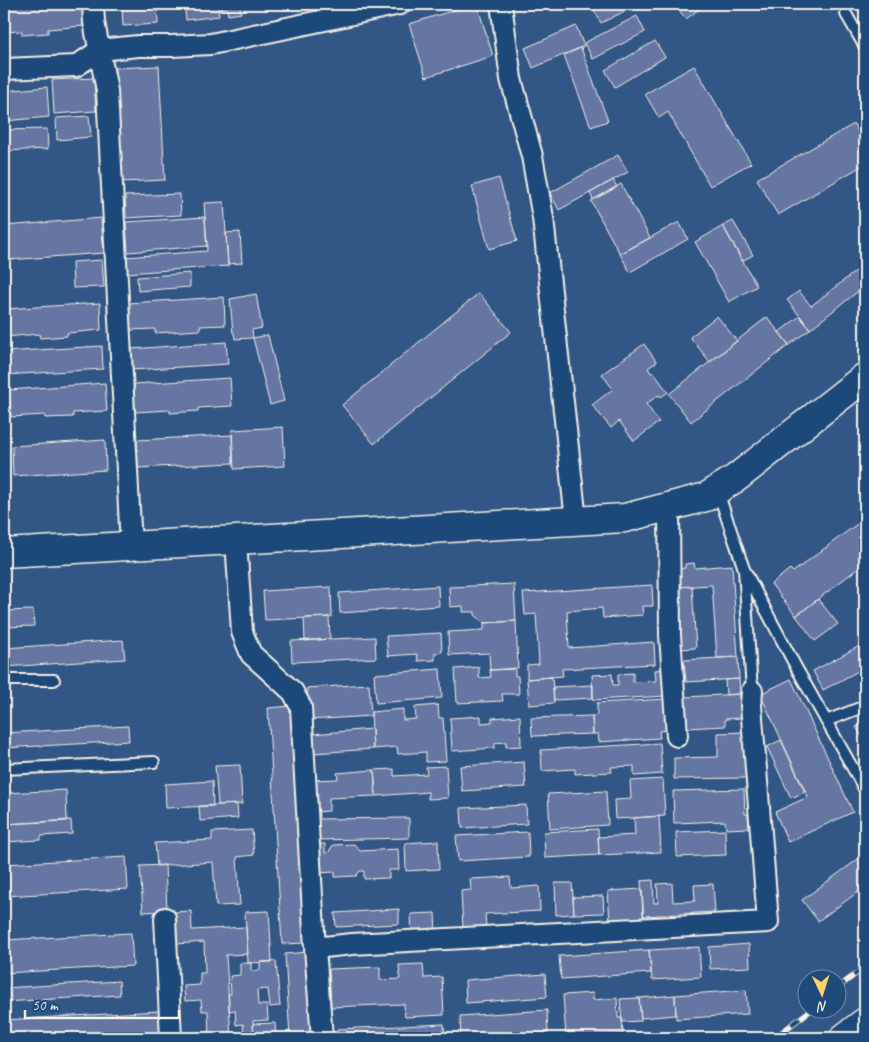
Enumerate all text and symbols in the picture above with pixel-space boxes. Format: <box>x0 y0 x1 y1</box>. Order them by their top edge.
north arrow <box>796 970 846 1020</box>
scale bar <box>25 987 179 1019</box>
text: 50 m <box>32 996 59 1015</box>
text: N <box>816 998 828 1015</box>

